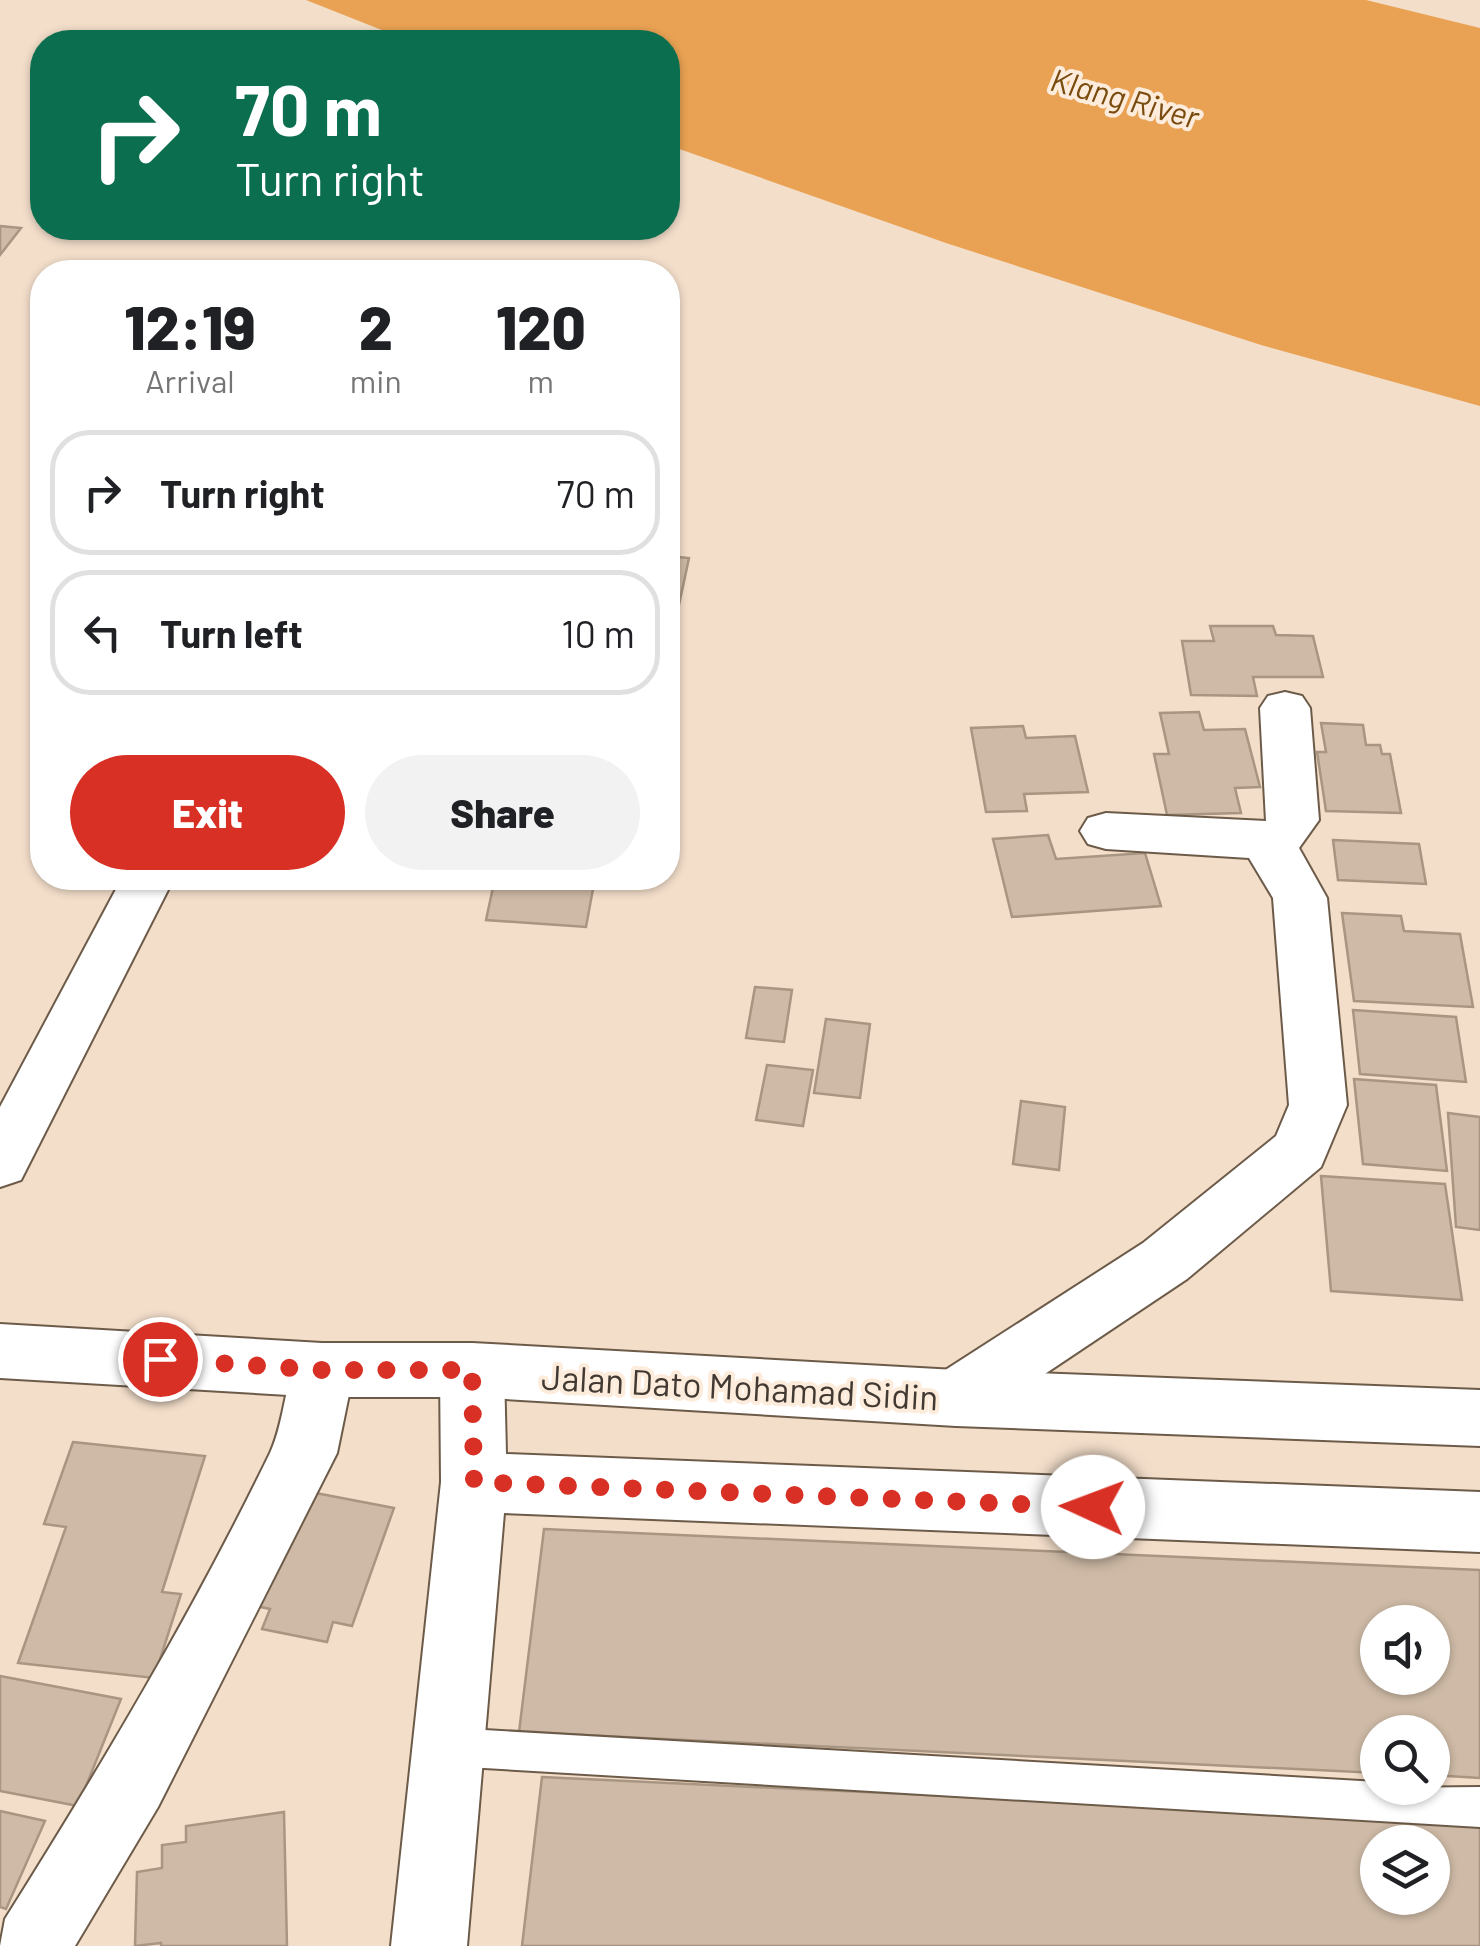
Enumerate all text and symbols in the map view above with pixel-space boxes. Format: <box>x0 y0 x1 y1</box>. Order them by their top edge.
water label: Klang River <box>1047 59 1205 135</box>
text: 70 m <box>235 66 382 150</box>
icon: right <box>70 70 200 200</box>
text: Turn right <box>235 151 425 205</box>
text: 12:19 <box>124 290 255 362</box>
text: 2 <box>359 290 393 362</box>
text: 120 <box>496 290 586 362</box>
text: Arrival <box>145 361 235 399</box>
text: min <box>350 361 402 399</box>
text: m <box>528 361 554 399</box>
icon: right <box>75 465 130 520</box>
text: Turn right <box>160 470 325 516</box>
text: 70 m <box>557 470 635 516</box>
icon: left <box>75 605 130 660</box>
text: Turn left <box>160 610 303 656</box>
text: 10 m <box>561 610 635 656</box>
button: Exit <box>70 755 345 870</box>
button: Share <box>365 755 640 870</box>
pin <box>118 1317 203 1402</box>
icon: arrive <box>133 1332 188 1387</box>
street label: Jalan Dato Mohamad Sidin <box>540 1355 940 1417</box>
position arrow <box>1041 1455 1145 1559</box>
map controls <box>1360 1605 1450 1915</box>
button: sound <box>1360 1605 1450 1695</box>
button: search <box>1360 1715 1450 1805</box>
button: layers <box>1360 1825 1450 1915</box>

